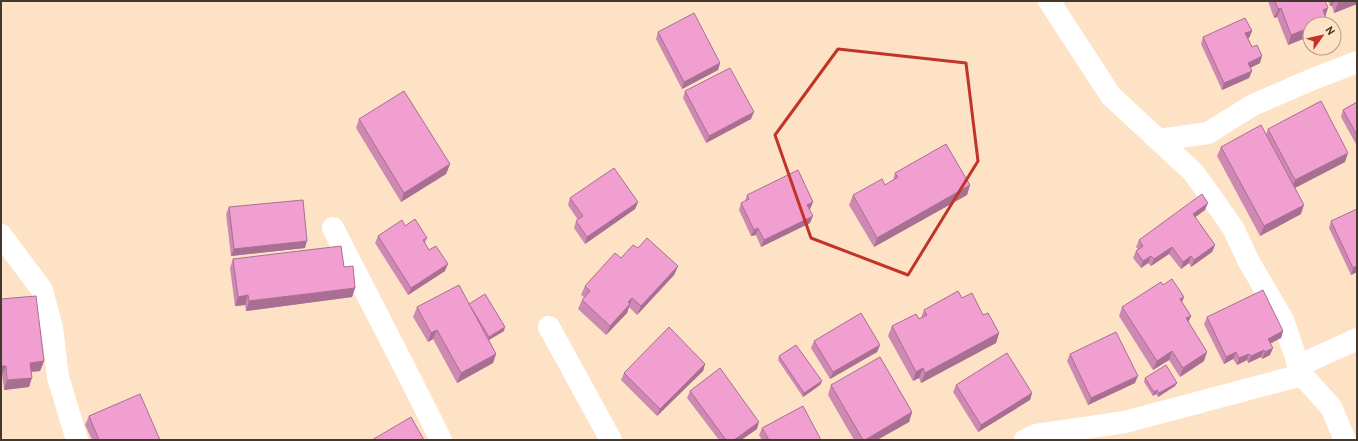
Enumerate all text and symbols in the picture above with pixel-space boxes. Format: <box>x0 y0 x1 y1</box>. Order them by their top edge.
north arrow <box>1302 16 1342 56</box>
text: N <box>1322 23 1338 37</box>

